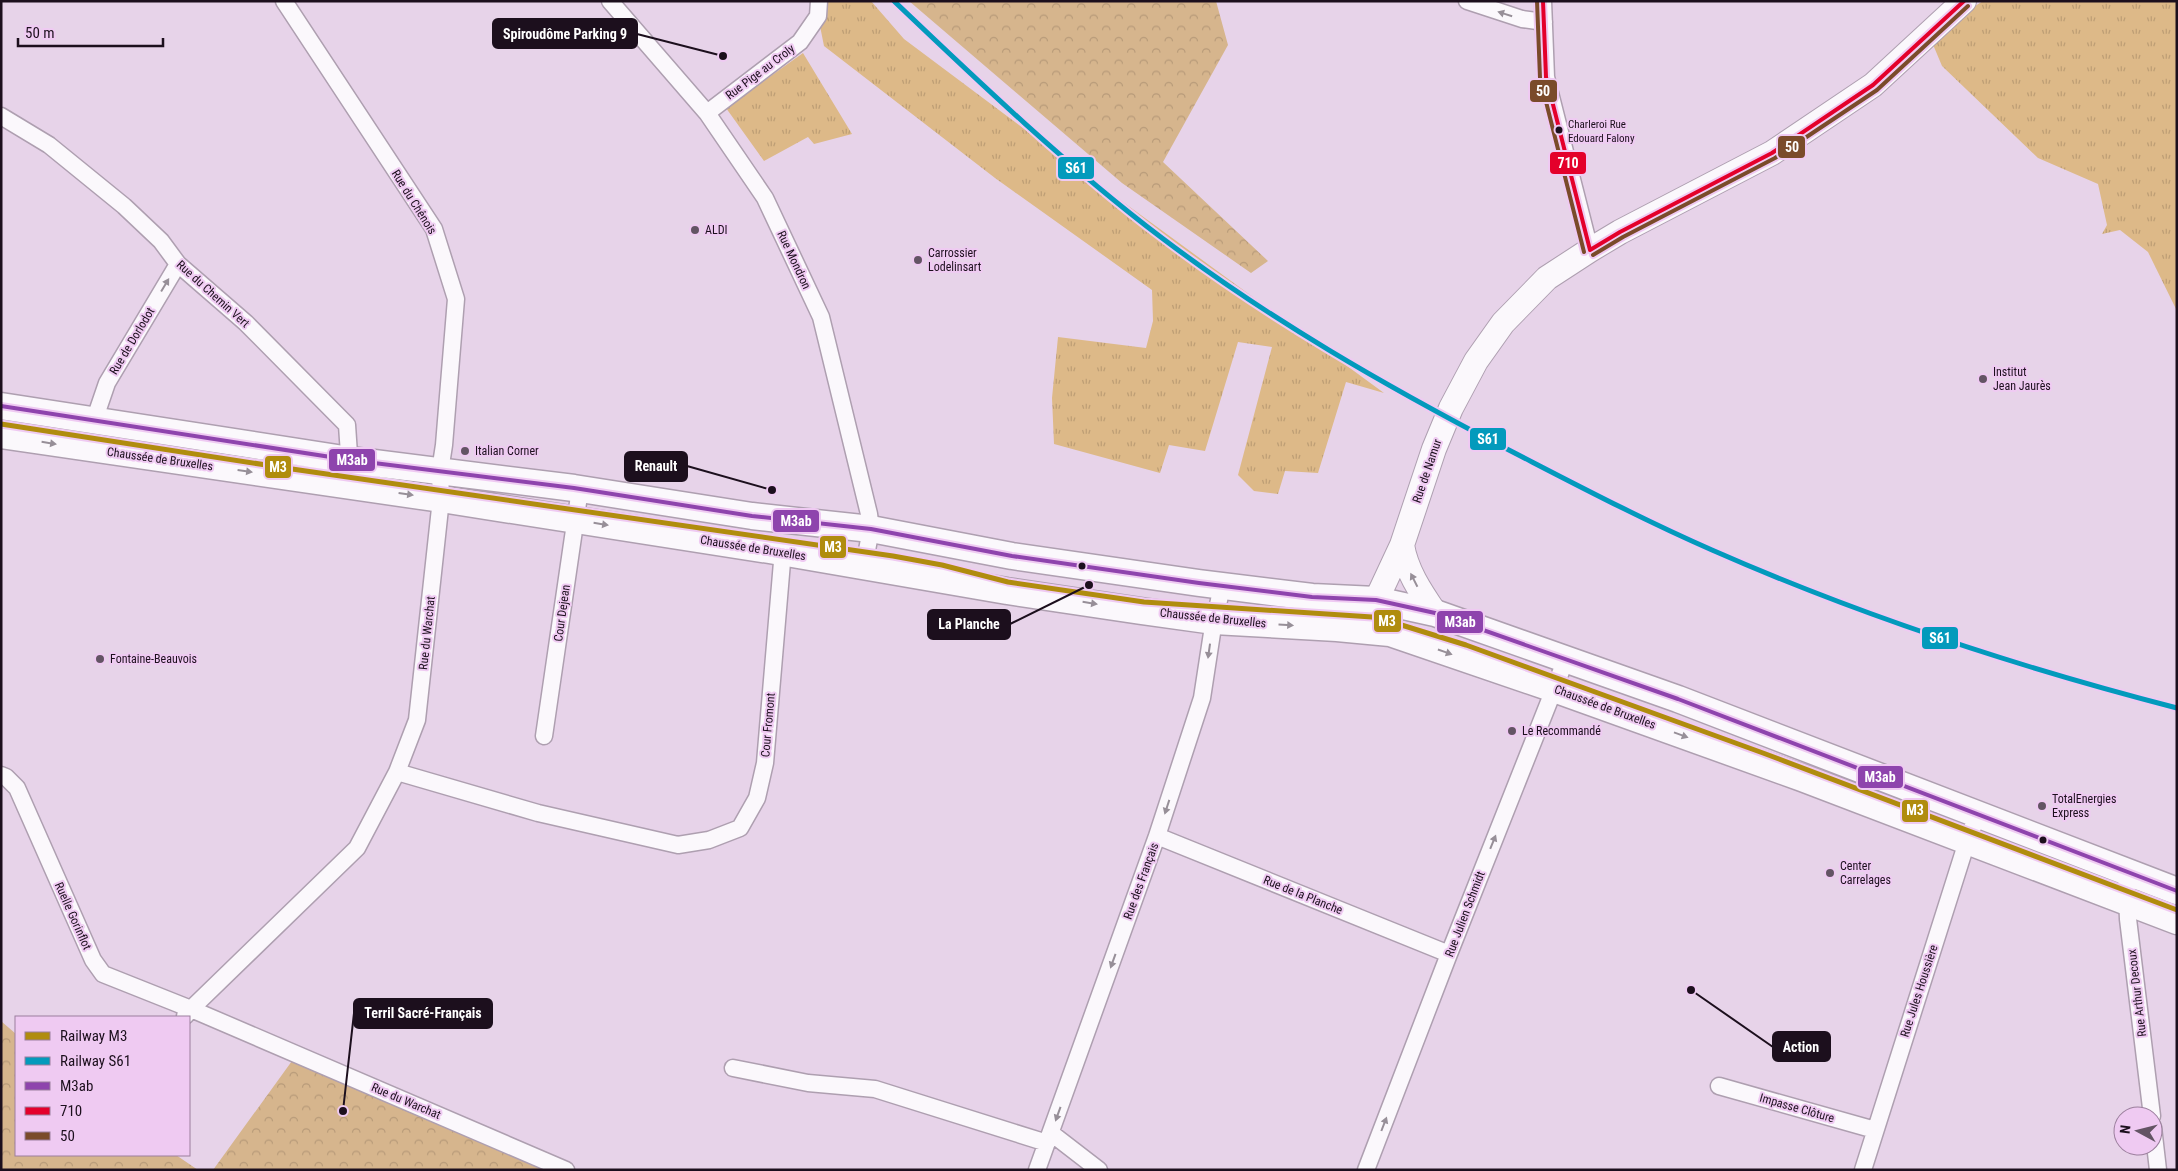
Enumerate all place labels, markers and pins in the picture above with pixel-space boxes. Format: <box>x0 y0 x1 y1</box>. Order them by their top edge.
callout: Spiroudôme Parking 9 <box>493 19 637 48</box>
place label: Charleroi Rue Edouard Falony <box>1568 118 1635 145</box>
marker: Charleroi Rue Edouard Falony <box>1554 125 1564 135</box>
place label: ALDI <box>705 223 727 237</box>
marker: ALDI <box>689 224 701 236</box>
place label: Carrossier Lodelinsart <box>928 246 982 274</box>
marker: Carrossier Lodelinsart <box>912 254 924 266</box>
place label: Institut Jean Jaurès <box>1993 365 2051 393</box>
marker: Institut Jean Jaurès <box>1977 373 1989 385</box>
place label: Italian Corner <box>475 444 539 458</box>
marker: Italian Corner <box>459 445 471 457</box>
callout: Renault <box>625 452 687 481</box>
unlabelled marker <box>1077 561 1087 571</box>
callout: La Planche <box>928 610 1010 639</box>
place label: Fontaine-Beauvois <box>110 652 197 666</box>
marker: Fontaine-Beauvois <box>94 653 106 665</box>
place label: Le Recommandé <box>1522 724 1601 738</box>
marker: Le Recommandé <box>1506 725 1518 737</box>
place label: TotalEnergies Express <box>2052 792 2116 820</box>
marker: TotalEnergies Express <box>2036 800 2048 812</box>
unlabelled marker <box>2038 835 2048 845</box>
place label: Center Carrelages <box>1840 859 1891 887</box>
marker: Center Carrelages <box>1824 867 1836 879</box>
callout: Terril Sacré-Français <box>354 999 492 1028</box>
callout: Action <box>1773 1032 1830 1061</box>

